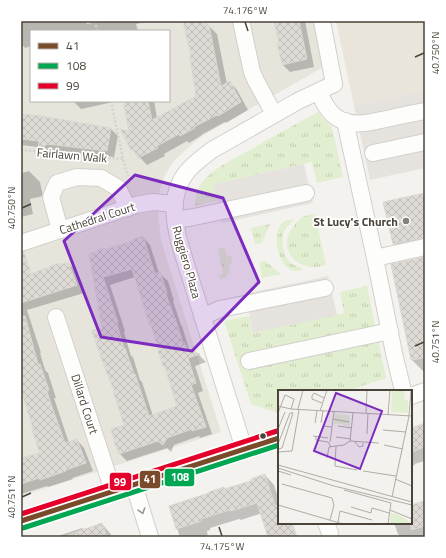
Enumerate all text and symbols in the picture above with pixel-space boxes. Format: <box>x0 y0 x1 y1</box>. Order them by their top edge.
text: 74.176°W <box>223 3 267 18</box>
legend <box>30 30 170 102</box>
text: 40.750°N <box>428 32 443 74</box>
text: 41 <box>66 36 79 55</box>
text: 108 <box>66 56 86 75</box>
text: 99 <box>66 76 80 95</box>
street label: Fairlawn Walk <box>36 142 108 168</box>
text: 40.750°N <box>4 187 19 229</box>
street label: Cathedral Court <box>57 197 138 239</box>
place label: St Lucy's Church <box>313 212 398 231</box>
marker: St Lucy's Church <box>401 216 411 226</box>
street label: Ruggiero Plaza <box>168 223 206 301</box>
text: 40.751°N <box>428 321 443 363</box>
street label: Dillard Court <box>66 371 104 437</box>
inset map <box>278 390 412 524</box>
unlabelled marker <box>258 431 268 441</box>
line badge: 108 <box>164 468 195 487</box>
text: 108 <box>171 469 189 485</box>
line badge: 41 <box>139 470 161 489</box>
text: 41 <box>144 471 156 487</box>
line badge: 99 <box>109 472 132 491</box>
text: 99 <box>114 474 126 490</box>
text: 40.751°N <box>4 476 19 518</box>
one-way arrow <box>137 507 146 514</box>
text: 74.175°W <box>200 539 244 554</box>

